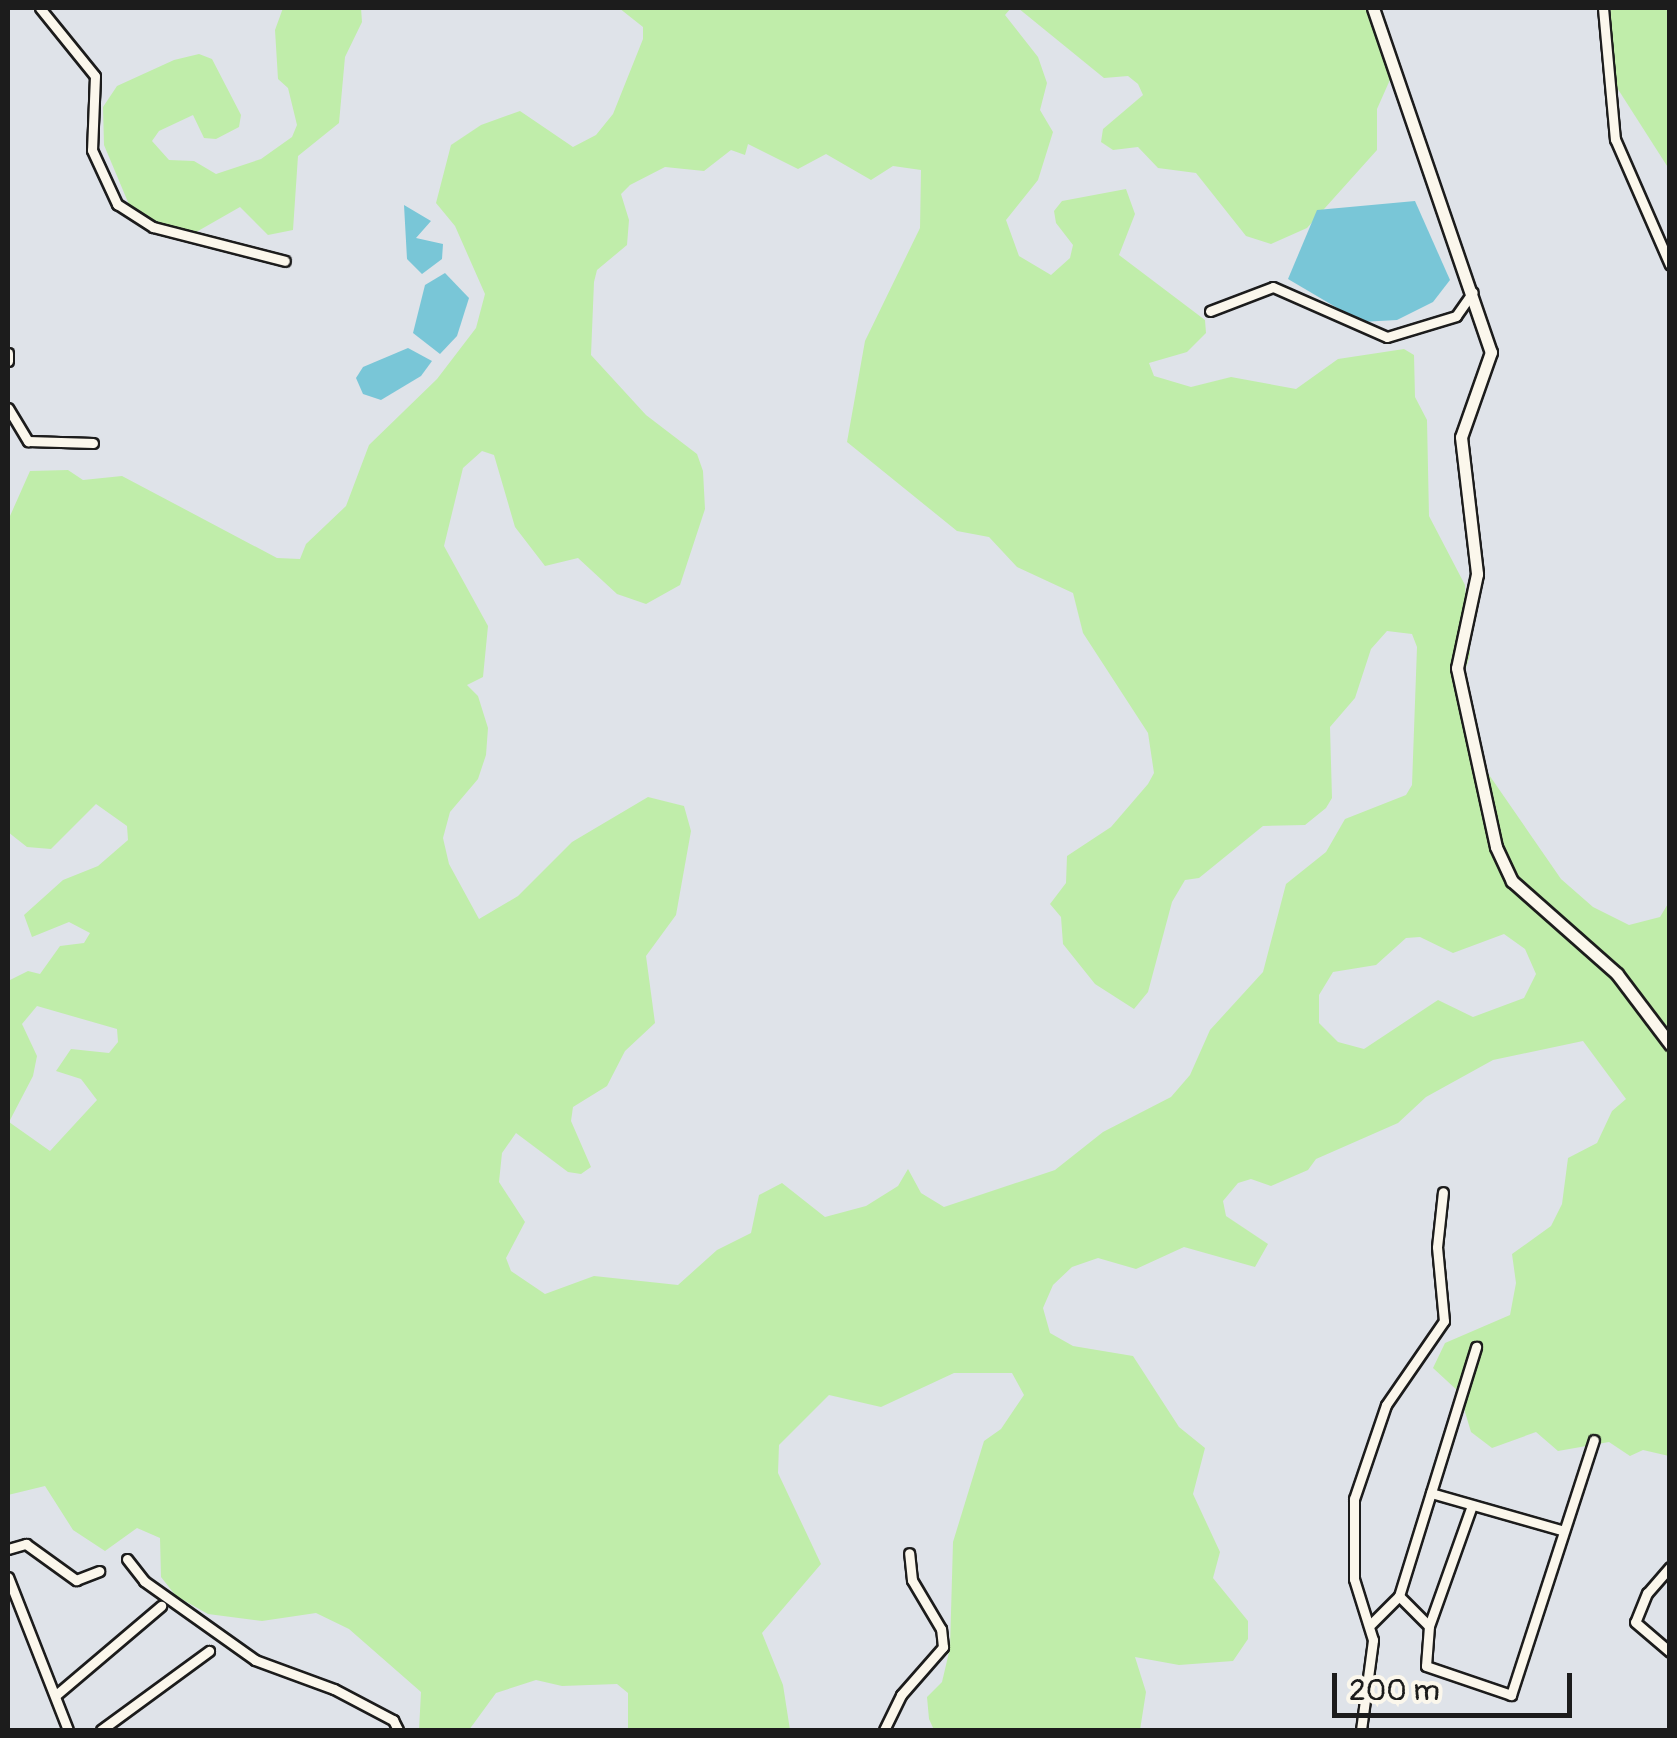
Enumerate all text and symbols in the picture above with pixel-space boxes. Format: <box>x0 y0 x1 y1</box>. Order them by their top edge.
scale bar <box>1337 1653 1577 1715</box>
text: 200 m <box>1349 1672 1440 1709</box>

